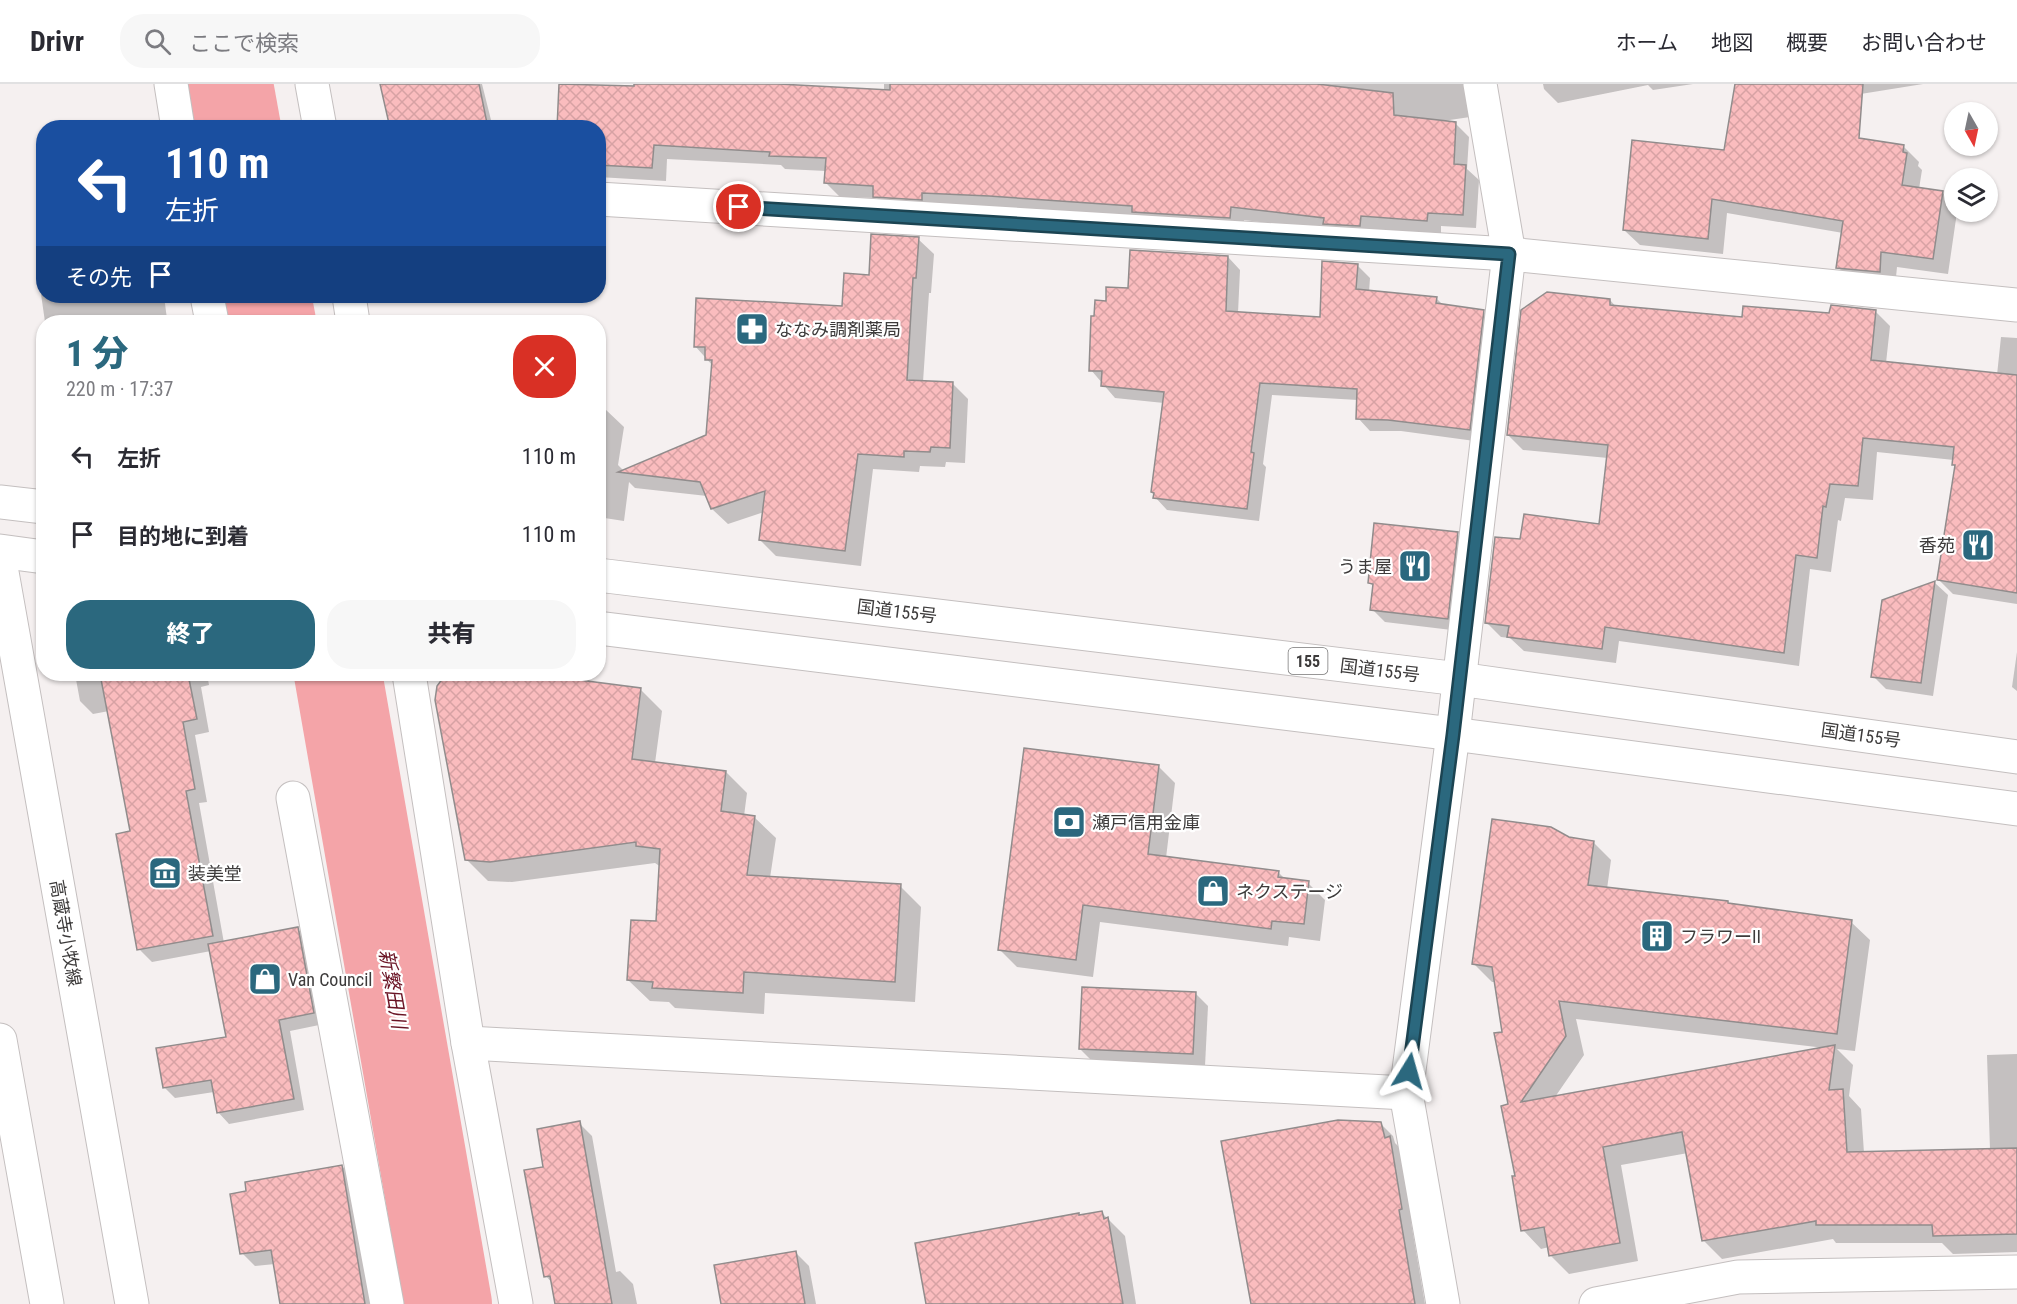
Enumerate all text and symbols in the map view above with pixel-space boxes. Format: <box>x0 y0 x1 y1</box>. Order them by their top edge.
search box <box>120 14 540 68</box>
text: Drivr <box>30 25 84 58</box>
icon: search <box>141 25 174 58</box>
text: ここで検索 <box>189 31 299 56</box>
text: ホーム <box>1616 31 1678 55</box>
text: 地図 <box>1711 31 1753 55</box>
text: 概要 <box>1786 31 1828 55</box>
text: お問い合わせ <box>1861 31 1987 55</box>
north arrow <box>1944 102 1998 156</box>
map controls <box>1944 102 1998 222</box>
text: 110 m <box>165 139 270 188</box>
icon: left <box>66 144 144 222</box>
button: layers <box>1944 168 1998 222</box>
pin <box>713 181 764 232</box>
icon: arrive <box>722 190 755 223</box>
text: 左折 <box>165 195 219 227</box>
icon: arrive <box>144 258 177 291</box>
text: その先 <box>66 265 132 290</box>
pharmacy icon: ななみ調剤薬局 <box>734 311 770 347</box>
place label: ななみ調剤薬局 <box>775 319 901 340</box>
text: 1 分 <box>66 333 129 375</box>
button: close <box>513 335 576 398</box>
text: 220 m · 17:37 <box>66 377 173 401</box>
icon: left <box>66 440 99 473</box>
text: 110 m <box>522 444 576 469</box>
text: 左折 <box>117 446 161 471</box>
icon: arrive <box>66 518 99 551</box>
text: 110 m <box>522 522 576 547</box>
text: 目的地に到着 <box>117 524 249 549</box>
restaurant icon: 香苑 <box>1960 527 1996 563</box>
place label: 香苑 <box>1919 535 1955 556</box>
restaurant icon: うま屋 <box>1397 548 1433 584</box>
place label: うま屋 <box>1338 556 1392 577</box>
street label: 国道155号 <box>856 596 938 626</box>
button: 終了 <box>66 600 315 669</box>
button: 共有 <box>327 600 576 669</box>
road number: 155 <box>1288 648 1328 674</box>
street label: 国道155号 <box>1339 655 1421 685</box>
street label: 国道155号 <box>1820 719 1902 751</box>
bank icon: 瀬戸信用金庫 <box>1051 804 1087 840</box>
place label: 瀬戸信用金庫 <box>1092 812 1200 833</box>
museum icon: 装美堂 <box>147 855 183 891</box>
place label: 装美堂 <box>188 863 242 884</box>
shop icon: ネクステージ <box>1195 873 1231 909</box>
street label: 高蔵寺小牧線 <box>46 878 86 988</box>
place label: ネクステージ <box>1236 881 1343 902</box>
building icon: フラワーII <box>1639 918 1675 954</box>
place label: フラワーII <box>1680 926 1761 947</box>
water label: 新繁田川 <box>374 948 412 1032</box>
shop icon: Van Council <box>247 961 283 997</box>
place label: Van Council <box>288 969 372 990</box>
position arrow <box>1377 1039 1441 1103</box>

